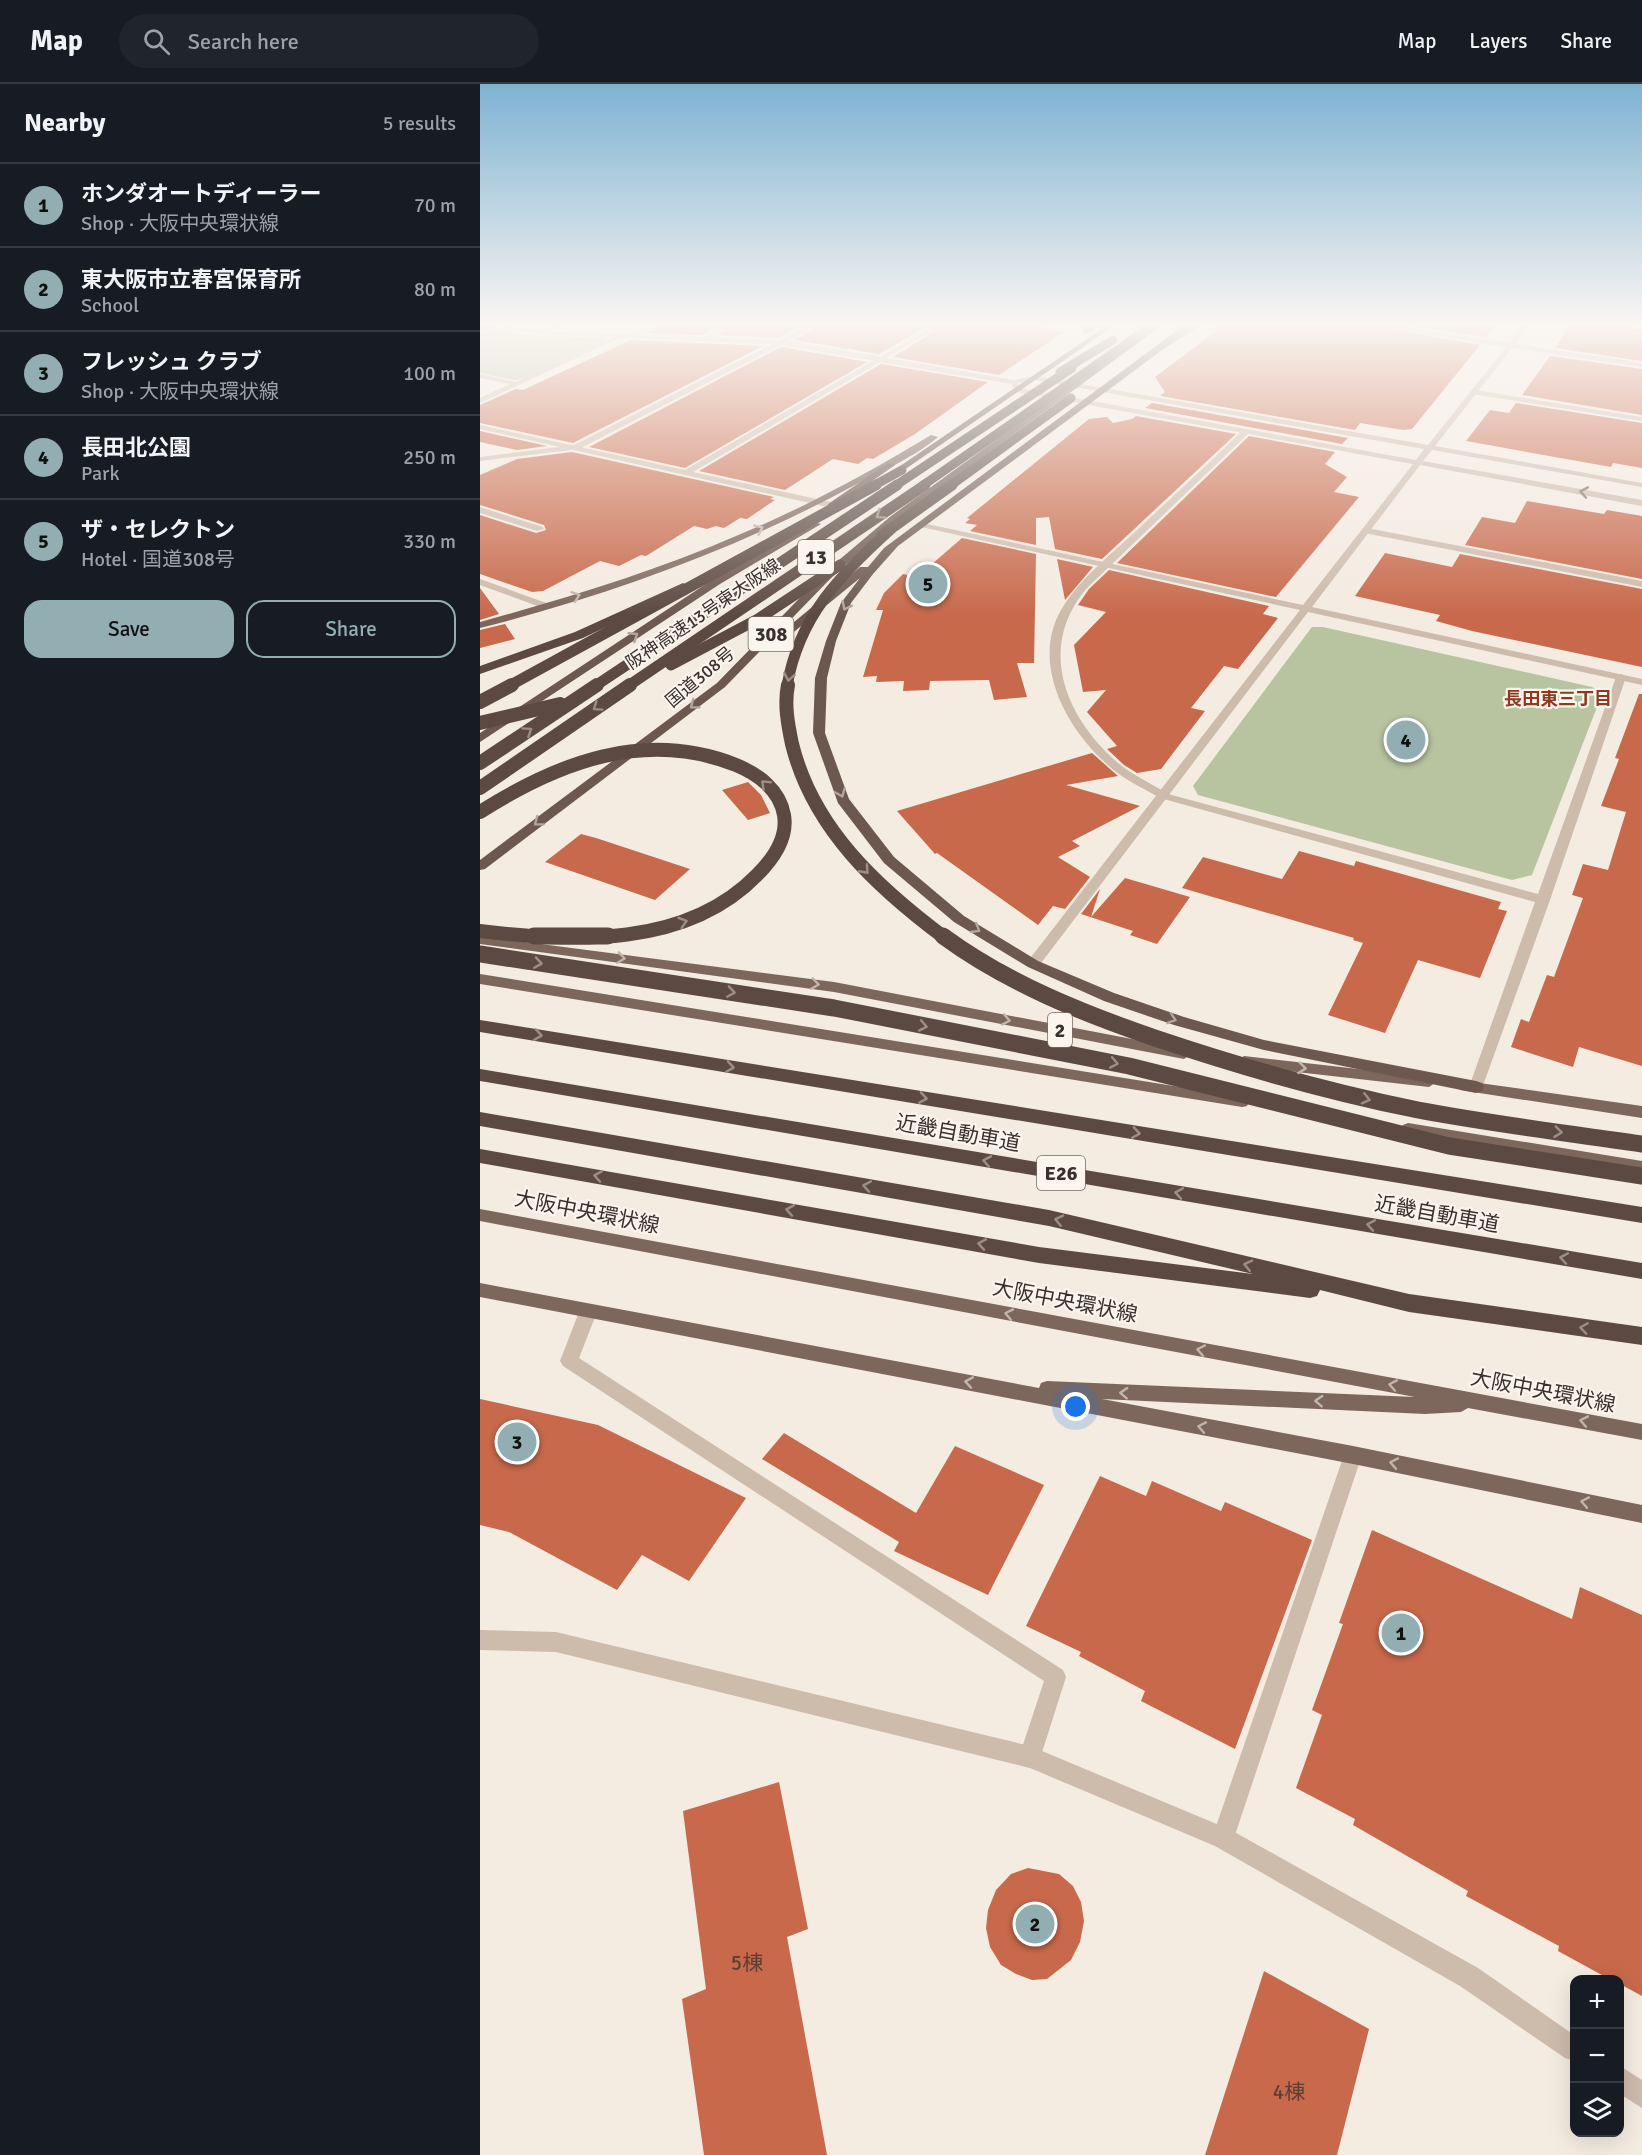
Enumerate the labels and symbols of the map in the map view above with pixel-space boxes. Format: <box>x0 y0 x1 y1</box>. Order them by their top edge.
one-way arrow <box>1580 487 1589 499</box>
one-way arrow <box>876 508 887 519</box>
one-way arrow <box>753 524 764 536</box>
road number: 13 <box>798 540 834 574</box>
street label: 阪神高速13号東大阪線 <box>622 554 784 674</box>
pin: 5 <box>908 562 948 606</box>
one-way arrow <box>570 591 581 604</box>
one-way arrow <box>842 600 853 610</box>
road number: 308 <box>748 617 794 651</box>
one-way arrow <box>627 632 638 643</box>
street label: 国道308号 <box>661 642 739 712</box>
one-way arrow <box>783 671 796 681</box>
district label: 長田東三丁目 <box>1504 688 1612 710</box>
one-way arrow <box>690 698 701 709</box>
one-way arrow <box>592 700 603 711</box>
pin: 4 <box>1386 718 1426 762</box>
one-way arrow <box>522 727 533 738</box>
one-way arrow <box>762 780 772 791</box>
one-way arrow <box>834 786 846 797</box>
one-way arrow <box>534 815 545 826</box>
one-way arrow <box>858 863 869 874</box>
one-way arrow <box>677 917 688 929</box>
one-way arrow <box>970 922 980 934</box>
one-way arrow <box>617 952 626 964</box>
one-way arrow <box>533 957 542 969</box>
one-way arrow <box>810 977 819 990</box>
one-way arrow <box>726 986 735 998</box>
one-way arrow <box>1166 1011 1177 1024</box>
one-way arrow <box>1001 1013 1011 1026</box>
road number: 2 <box>1048 1013 1072 1047</box>
one-way arrow <box>917 1019 927 1032</box>
one-way arrow <box>533 1029 542 1041</box>
one-way arrow <box>1109 1056 1119 1069</box>
one-way arrow <box>726 1060 735 1072</box>
one-way arrow <box>1298 1061 1307 1073</box>
one-way arrow <box>917 1091 927 1104</box>
one-way arrow <box>1361 1091 1371 1104</box>
street label: 近畿自動車道 <box>894 1109 1022 1157</box>
one-way arrow <box>1130 1126 1140 1139</box>
one-way arrow <box>1554 1126 1563 1138</box>
one-way arrow <box>982 1155 991 1167</box>
road number: E26 <box>1037 1156 1085 1190</box>
one-way arrow <box>593 1171 602 1183</box>
one-way arrow <box>862 1180 872 1193</box>
street label: 大阪中央環状線 <box>512 1185 662 1239</box>
one-way arrow <box>1174 1187 1184 1200</box>
street label: 近畿自動車道 <box>1373 1190 1501 1238</box>
one-way arrow <box>785 1205 794 1217</box>
one-way arrow <box>1054 1214 1064 1227</box>
one-way arrow <box>1367 1220 1376 1232</box>
one-way arrow <box>977 1239 986 1251</box>
one-way arrow <box>1559 1252 1569 1265</box>
one-way arrow <box>1244 1259 1254 1272</box>
street label: 大阪中央環状線 <box>990 1274 1140 1328</box>
one-way arrow <box>1005 1308 1015 1321</box>
one-way arrow <box>1579 1323 1589 1335</box>
one-way arrow <box>1196 1344 1206 1357</box>
street label: 大阪中央環状線 <box>1468 1364 1618 1418</box>
one-way arrow <box>965 1376 975 1389</box>
one-way arrow <box>1388 1380 1397 1392</box>
one-way arrow <box>1119 1386 1128 1399</box>
your location <box>1061 1392 1090 1421</box>
one-way arrow <box>1314 1395 1323 1408</box>
one-way arrow <box>1580 1415 1590 1428</box>
pin: 3 <box>498 1420 537 1464</box>
one-way arrow <box>1197 1421 1207 1433</box>
one-way arrow <box>1389 1458 1399 1471</box>
one-way arrow <box>1580 1496 1590 1509</box>
pin: 1 <box>1382 1610 1420 1656</box>
pin: 2 <box>1016 1902 1054 1946</box>
house number: 5棟 <box>731 1950 763 1976</box>
house number: 4棟 <box>1273 2079 1305 2105</box>

